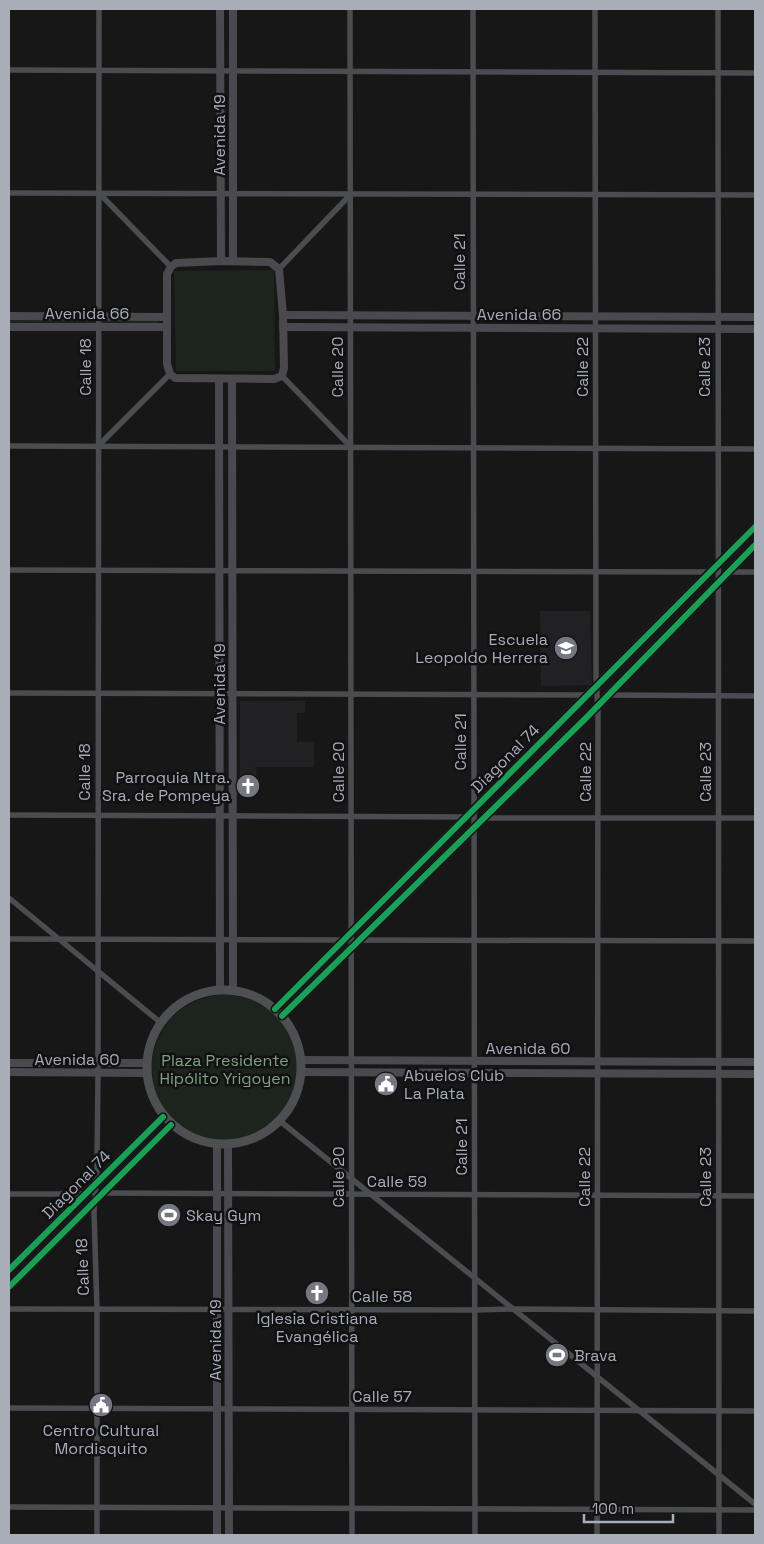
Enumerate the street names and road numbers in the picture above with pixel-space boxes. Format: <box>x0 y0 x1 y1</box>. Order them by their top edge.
street label: Avenida 19 <box>209 94 230 176</box>
street label: Calle 21 <box>449 233 470 291</box>
street label: Avenida 66 <box>45 303 129 324</box>
street label: Avenida 66 <box>477 304 561 325</box>
street label: Calle 20 <box>327 337 348 397</box>
street label: Calle 22 <box>572 337 593 397</box>
street label: Calle 23 <box>694 337 715 397</box>
street label: Calle 18 <box>75 338 96 396</box>
street label: Avenida 19 <box>209 643 230 725</box>
street label: Calle 21 <box>450 713 471 771</box>
street label: Diagonal 74 <box>467 720 544 797</box>
street label: Calle 20 <box>328 742 349 802</box>
street label: Calle 22 <box>575 742 596 802</box>
street label: Calle 23 <box>695 742 716 802</box>
street label: Calle 18 <box>74 743 95 801</box>
street label: Avenida 60 <box>486 1038 570 1059</box>
street label: Avenida 60 <box>35 1049 119 1070</box>
street label: Calle 21 <box>451 1118 472 1176</box>
street label: Diagonal 74 <box>38 1146 115 1223</box>
street label: Calle 20 <box>328 1147 349 1207</box>
street label: Calle 22 <box>574 1147 595 1207</box>
street label: Calle 23 <box>695 1147 716 1207</box>
street label: Calle 59 <box>367 1171 427 1192</box>
street label: Calle 18 <box>71 1238 94 1296</box>
street label: Calle 58 <box>352 1286 412 1307</box>
street label: Avenida 19 <box>205 1299 226 1381</box>
street label: Calle 57 <box>352 1386 412 1407</box>

